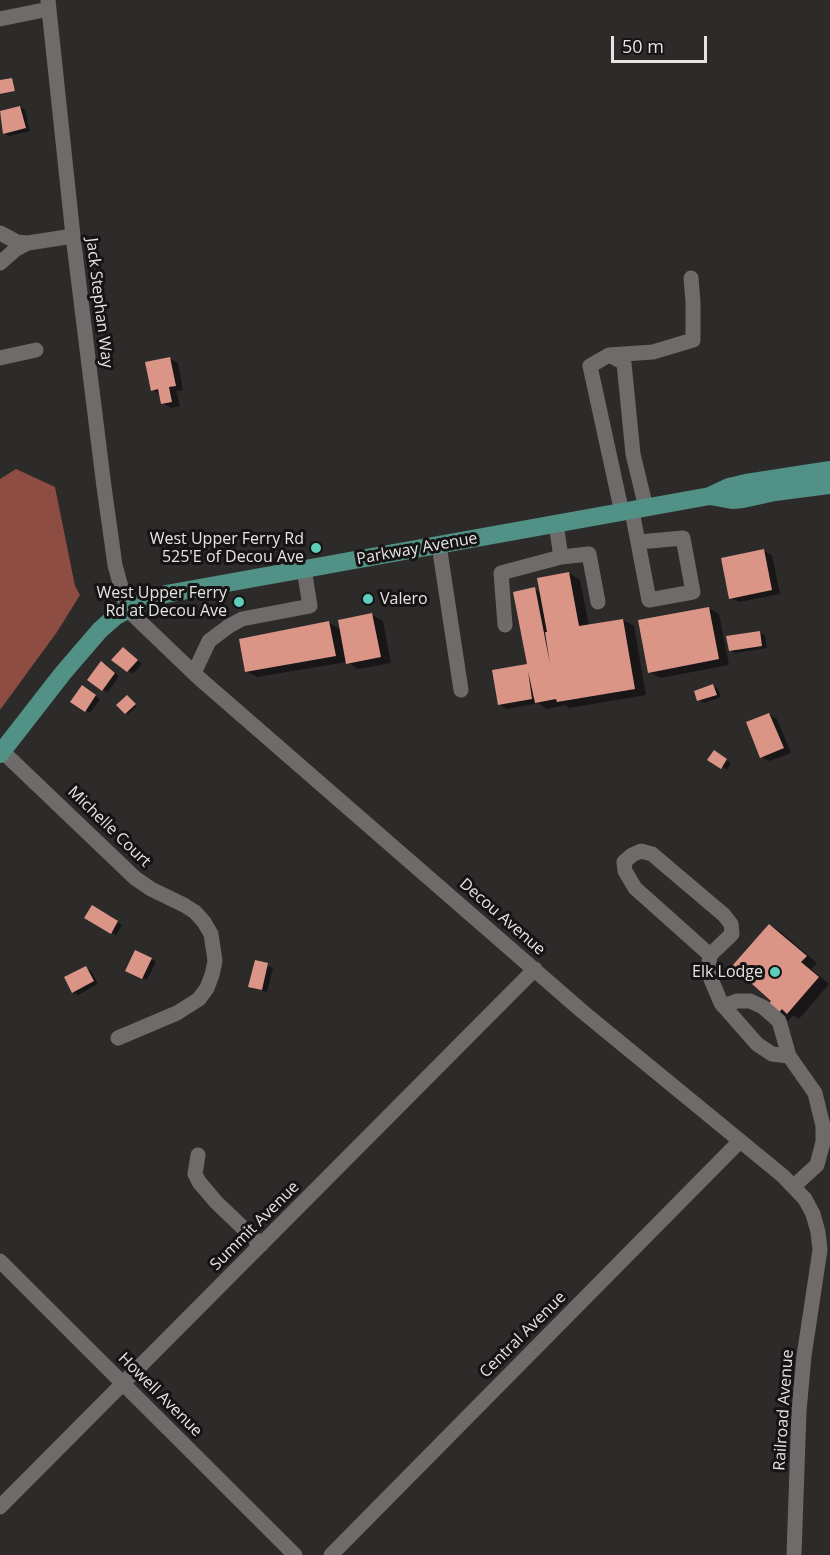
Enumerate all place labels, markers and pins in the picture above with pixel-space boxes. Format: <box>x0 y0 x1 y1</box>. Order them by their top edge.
place label: West Upper Ferry Rd 525'E of Decou Ave <box>150 529 304 567</box>
marker: West Upper Ferry Rd 525'E of Decou Ave <box>309 541 323 555</box>
place label: West Upper Ferry Rd at Decou Ave <box>97 583 227 621</box>
place label: Valero <box>380 589 428 609</box>
marker: Valero <box>361 592 375 606</box>
marker: West Upper Ferry Rd at Decou Ave <box>232 595 246 609</box>
place label: Elk Lodge <box>692 962 763 982</box>
marker: Elk Lodge <box>768 965 782 979</box>

